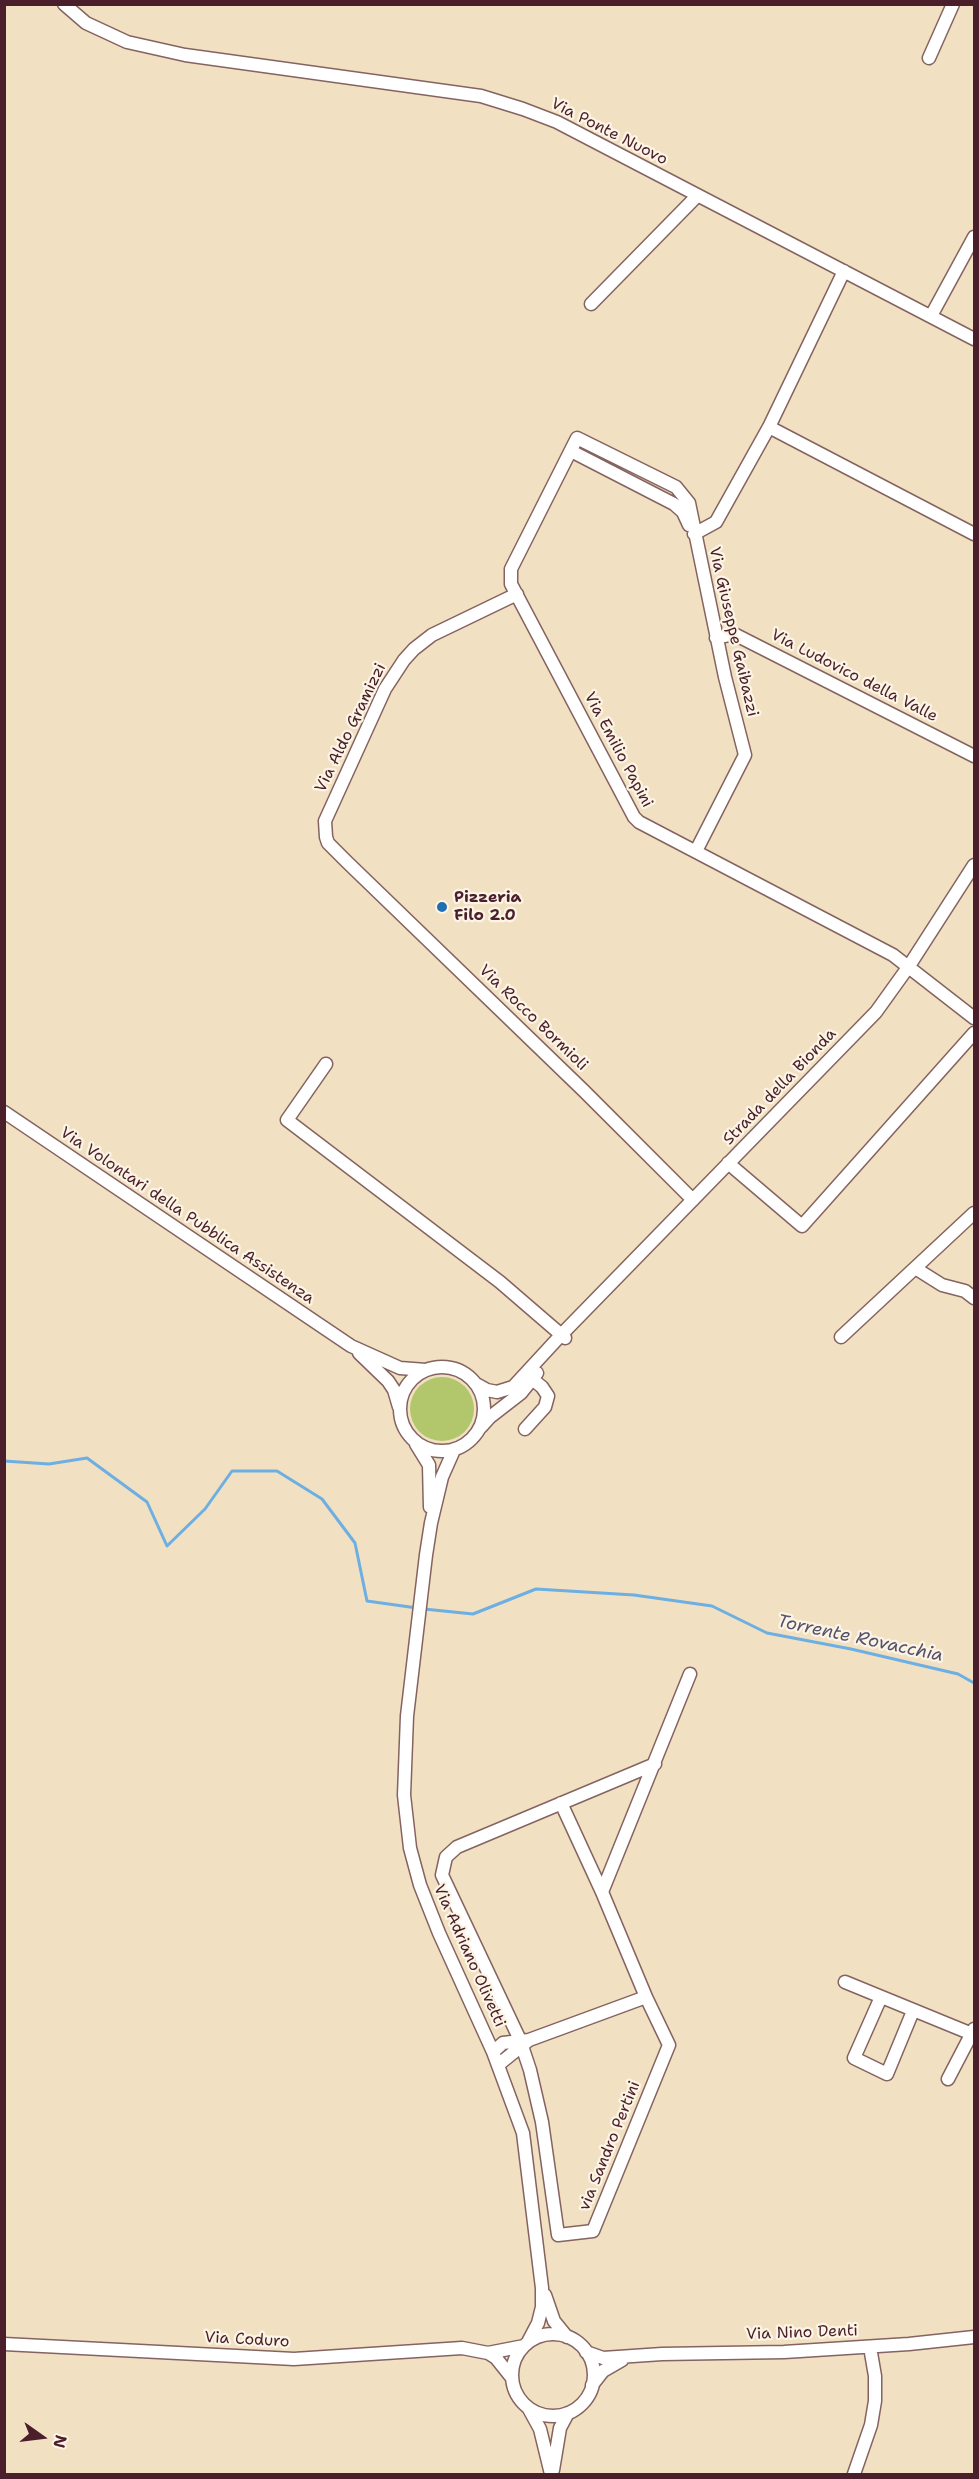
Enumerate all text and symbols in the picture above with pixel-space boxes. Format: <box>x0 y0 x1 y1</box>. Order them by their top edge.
street label: Via Ponte Nuovo <box>547 94 671 170</box>
street label: Via Giuseppe Gaibazzi <box>704 545 762 719</box>
street label: Via Ludovico della Valle <box>767 626 941 726</box>
street label: Via Aldo Gramizzi <box>311 660 391 796</box>
street label: Via Emilio Papini <box>579 689 657 811</box>
place label: Pizzeria Filo 2.0 <box>454 888 521 926</box>
marker: Pizzeria Filo 2.0 <box>435 900 449 914</box>
street label: Via Rocco Bormioli <box>474 961 592 1075</box>
street label: Strada della Bionda <box>719 1025 841 1149</box>
street label: Via Volontari della Pubblica Assistenza <box>56 1123 318 1309</box>
water label: Torrente Rovacchia <box>775 1611 945 1667</box>
street label: Via Adriano Olivetti <box>429 1882 509 2030</box>
street label: via Sandro Pertini <box>575 2078 645 2214</box>
street label: Via Nino Denti <box>746 2321 858 2345</box>
street label: Via Coduro <box>204 2328 290 2352</box>
north arrow <box>12 2407 72 2467</box>
text: N <box>48 2433 72 2450</box>

